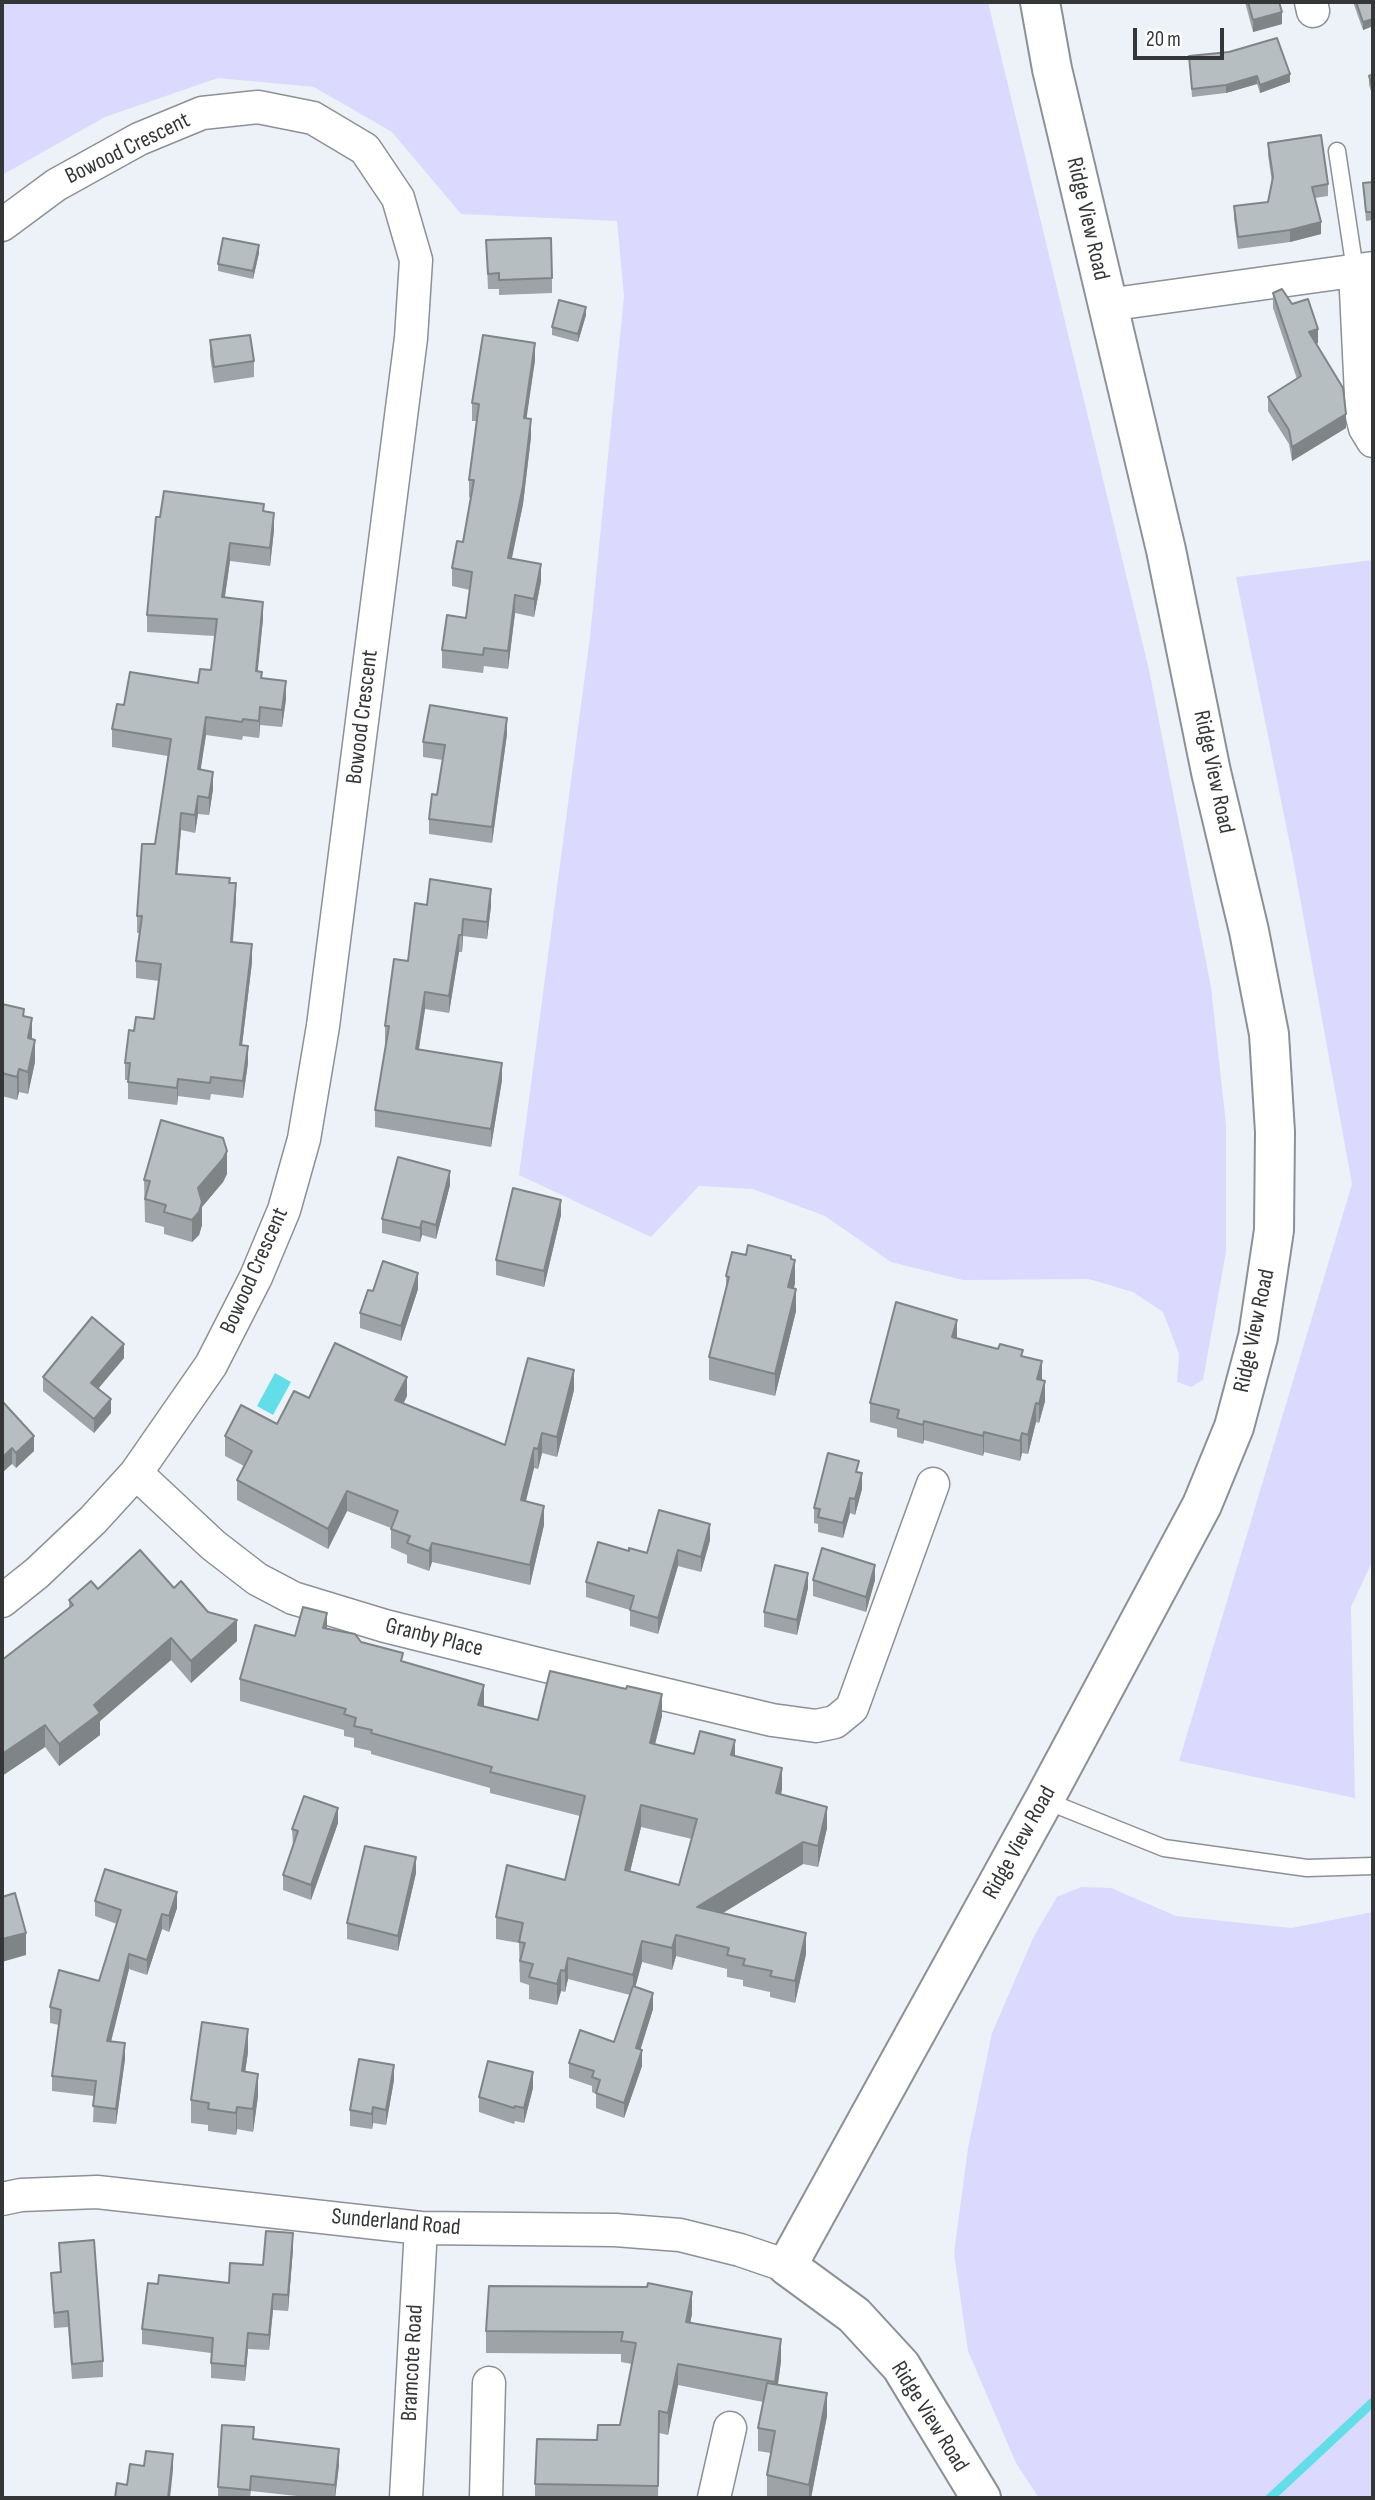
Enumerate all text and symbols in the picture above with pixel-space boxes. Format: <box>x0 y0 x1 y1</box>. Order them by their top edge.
scale bar <box>1137 14 1228 58</box>
text: 20 m <box>1146 27 1181 52</box>
street label: Bowood Crescent <box>61 107 195 191</box>
street label: Ridge View Road <box>1059 155 1115 283</box>
street label: Bowood Crescent <box>341 648 385 786</box>
street label: Ridge View Road <box>1186 708 1240 836</box>
street label: Bowood Crescent <box>215 1204 295 1338</box>
street label: Ridge View Road <box>1228 1267 1282 1395</box>
street label: Granby Place <box>382 1613 486 1663</box>
street label: Ridge View Road <box>978 1782 1062 1904</box>
street label: Sunderland Road <box>330 2204 462 2242</box>
street label: Bramcote Road <box>396 2304 430 2422</box>
street label: Ridge View Road <box>884 2357 974 2477</box>

